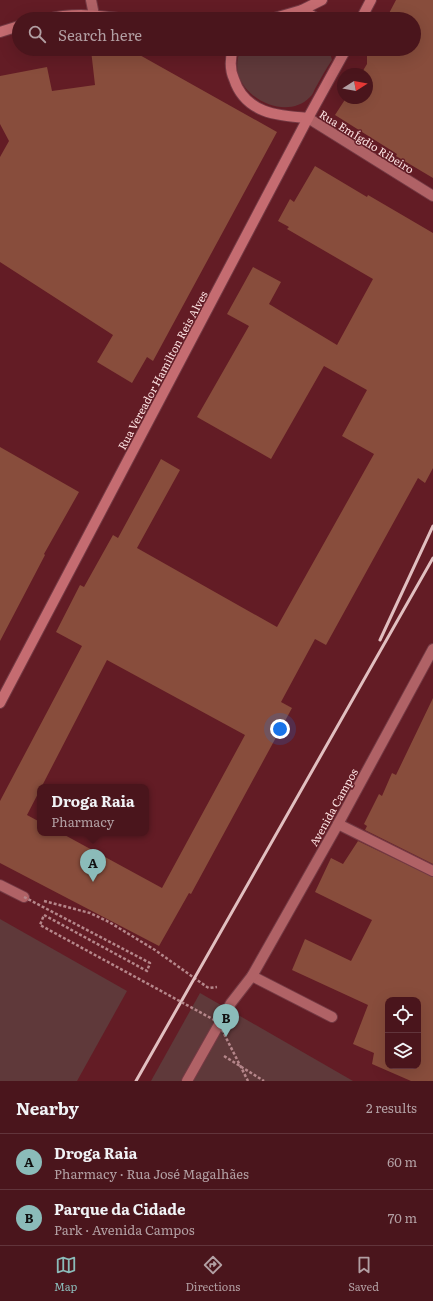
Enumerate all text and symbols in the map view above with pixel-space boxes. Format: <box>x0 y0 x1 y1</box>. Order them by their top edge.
search box <box>12 12 421 56</box>
icon: search <box>26 23 48 45</box>
text: Search here <box>58 23 142 46</box>
north arrow <box>337 68 373 104</box>
street label: Rua EmÍgdio Ribeiro <box>317 105 417 177</box>
street label: Rua Vereador Hamilton Reis Alves <box>113 288 211 452</box>
your location <box>270 719 290 739</box>
street label: Avenida Campos <box>305 765 361 849</box>
popup <box>37 784 149 836</box>
text: Droga Raia <box>51 789 135 812</box>
text: Pharmacy <box>51 812 114 831</box>
pin: A <box>80 849 106 882</box>
map controls <box>385 997 421 1069</box>
button: locate <box>385 997 421 1033</box>
pin: B <box>213 1004 239 1037</box>
button: layers <box>385 1033 421 1069</box>
text: Nearby <box>16 1095 79 1120</box>
text: 2 results <box>366 1098 417 1117</box>
text: Droga Raia <box>54 1141 138 1164</box>
text: A <box>24 1152 34 1171</box>
text: 60 m <box>387 1152 417 1171</box>
text: Pharmacy · Rua José Magalhães <box>54 1164 249 1183</box>
text: Parque da Cidade <box>54 1197 186 1220</box>
text: B <box>25 1208 33 1227</box>
text: 70 m <box>388 1208 417 1227</box>
text: Park · Avenida Campos <box>54 1220 195 1239</box>
tab: Map <box>54 1254 77 1294</box>
tab: Directions <box>185 1254 240 1294</box>
tab: Saved <box>348 1254 379 1294</box>

